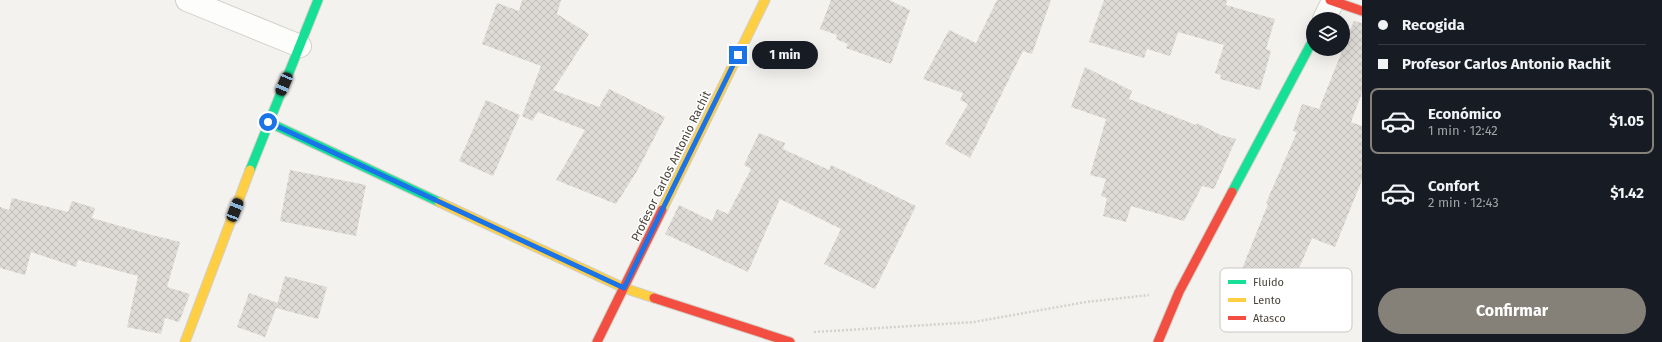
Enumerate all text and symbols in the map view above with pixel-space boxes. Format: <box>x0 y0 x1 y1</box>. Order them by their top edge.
map controls <box>1306 12 1350 56</box>
button: layers <box>1306 12 1350 56</box>
text: Recogida <box>1402 16 1465 34</box>
callout: 1 min <box>752 41 818 69</box>
route end <box>729 46 747 64</box>
text: 1 min <box>769 47 801 62</box>
text: Profesor Carlos Antonio Rachit <box>1402 55 1611 73</box>
car <box>274 71 294 97</box>
street label: Profesor Carlos Antonio Rachit <box>628 88 714 244</box>
icon: car <box>1380 103 1416 139</box>
text: Económico <box>1428 105 1501 123</box>
text: $1.05 <box>1609 112 1644 130</box>
route start <box>259 113 277 131</box>
text: 1 min · 12:42 <box>1428 123 1498 138</box>
icon: car <box>1380 175 1416 211</box>
text: Confort <box>1428 177 1480 195</box>
text: $1.42 <box>1610 184 1644 202</box>
text: 2 min · 12:43 <box>1428 195 1499 210</box>
car <box>225 197 245 223</box>
legend <box>1220 268 1352 332</box>
text: Fluido <box>1253 276 1284 289</box>
button: Confirmar <box>1378 288 1646 334</box>
text: Lento <box>1253 294 1281 307</box>
text: Atasco <box>1253 312 1286 325</box>

